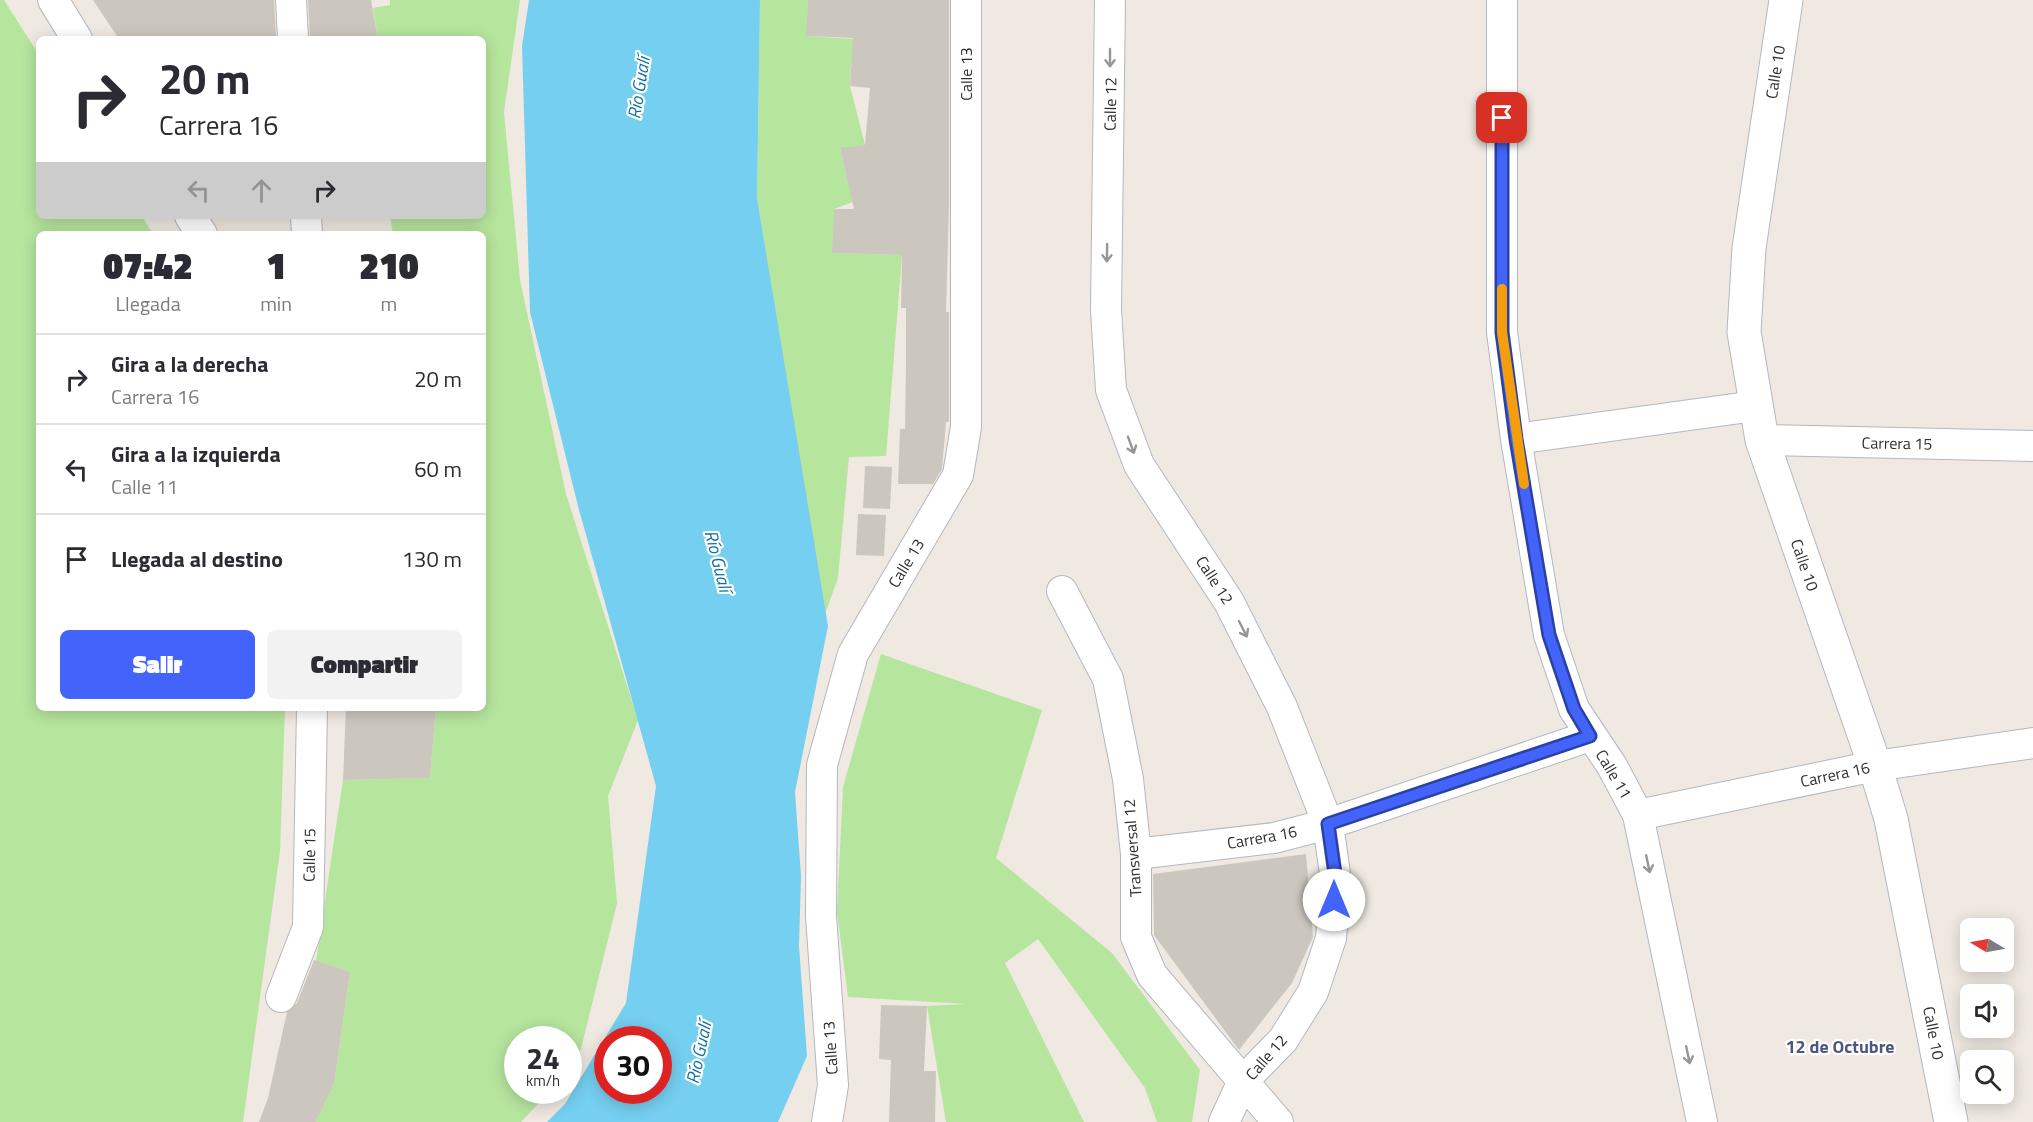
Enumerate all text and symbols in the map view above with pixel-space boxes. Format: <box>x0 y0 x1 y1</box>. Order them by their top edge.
street label: Calle 10 <box>1759 44 1791 100</box>
text: 20 m <box>159 46 251 110</box>
street label: Calle 13 <box>954 47 978 101</box>
one-way arrow <box>1104 48 1116 68</box>
water label: Río Gualí <box>620 51 657 121</box>
icon: right <box>60 60 138 138</box>
street label: Calle 12 <box>1098 77 1122 131</box>
pin <box>1476 92 1527 143</box>
icon: arrive <box>1485 101 1518 134</box>
text: Carrera 16 <box>159 104 278 145</box>
icon: left <box>182 174 215 207</box>
icon: ahead <box>245 174 278 207</box>
icon: right <box>308 174 341 207</box>
text: 07:42 <box>103 238 193 293</box>
text: 1 <box>266 238 286 293</box>
text: 210 <box>359 238 419 293</box>
one-way arrow <box>1102 243 1113 263</box>
text: Llegada <box>115 288 181 319</box>
text: min <box>260 288 292 319</box>
text: m <box>381 288 397 319</box>
text: Gira a la derecha <box>111 347 268 381</box>
text: 20 m <box>414 362 462 396</box>
icon: right <box>60 363 93 396</box>
text: Carrera 16 <box>111 381 199 412</box>
street label: Carrera 15 <box>1861 430 1933 456</box>
one-way arrow <box>1126 435 1137 454</box>
text: Gira a la izquierda <box>111 437 281 471</box>
text: 60 m <box>414 452 462 486</box>
icon: left <box>60 453 93 486</box>
text: Calle 11 <box>111 471 178 502</box>
water label: Río Gualí <box>698 527 740 599</box>
street label: Calle 13 <box>882 534 930 592</box>
street label: Calle 10 <box>1785 536 1825 594</box>
text: Llegada al destino <box>111 542 283 576</box>
text: 130 m <box>402 542 462 576</box>
icon: arrive <box>60 543 93 576</box>
street label: Calle 12 <box>1190 551 1240 609</box>
one-way arrow <box>1238 619 1249 637</box>
button: Salir <box>60 630 255 699</box>
button: Compartir <box>267 630 462 699</box>
street label: Calle 11 <box>1590 745 1638 803</box>
street label: Carrera 16 <box>1798 755 1872 793</box>
street label: Transversal 12 <box>1117 798 1147 898</box>
street label: Carrera 16 <box>1225 819 1299 855</box>
street label: Calle 15 <box>297 828 321 882</box>
one-way arrow <box>1643 854 1654 873</box>
position arrow <box>1302 868 1366 932</box>
north arrow <box>1960 918 2014 972</box>
map controls <box>1960 918 2014 1104</box>
button: sound <box>1960 984 2014 1038</box>
street label: Calle 10 <box>1917 1004 1951 1062</box>
water label: Río Gualí <box>679 1015 719 1086</box>
street label: Calle 13 <box>816 1020 844 1076</box>
speed limit sign: 30 <box>594 1026 672 1104</box>
street label: Calle 12 <box>1239 1029 1293 1085</box>
district label: 12 de Octubre <box>1785 1033 1895 1060</box>
text: 24 <box>526 1035 560 1081</box>
one-way arrow <box>1683 1045 1694 1064</box>
button: search <box>1960 1050 2014 1104</box>
text: km/h <box>526 1069 560 1092</box>

